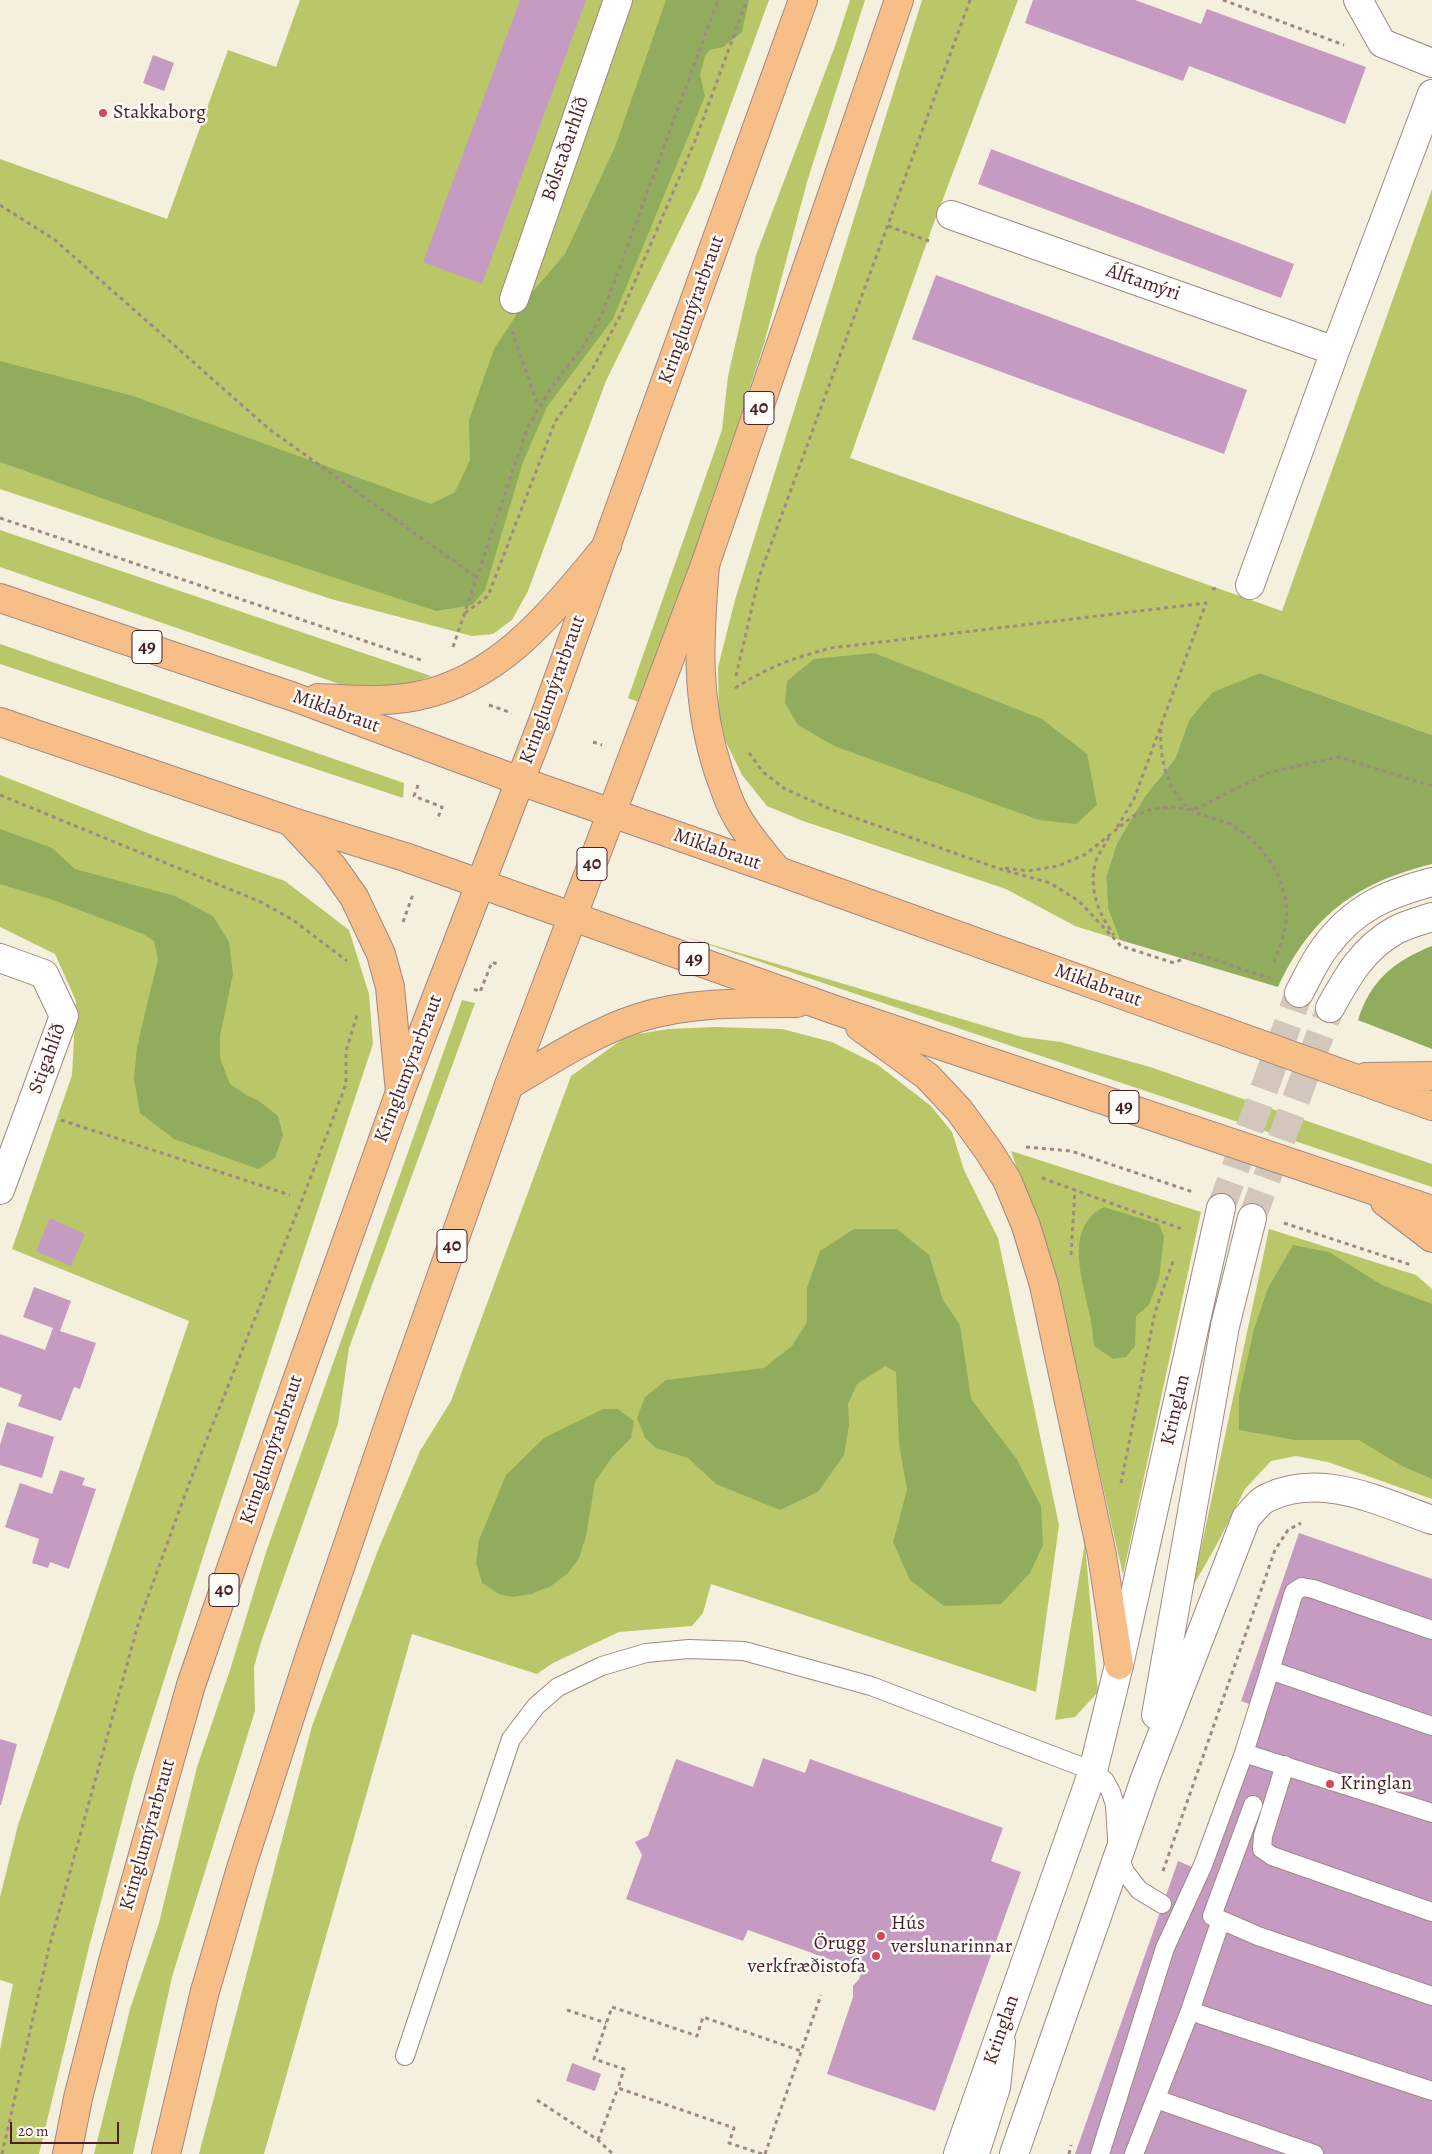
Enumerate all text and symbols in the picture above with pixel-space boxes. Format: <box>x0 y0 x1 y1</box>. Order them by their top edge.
street label: Bólstaðarhlíð <box>537 94 595 204</box>
place label: Stakkaborg <box>113 101 206 125</box>
marker: Stakkaborg <box>97 107 109 119</box>
street label: Kringlumýrarbraut <box>654 232 730 388</box>
street label: Álftamýri <box>1103 259 1183 307</box>
road number: 40 <box>744 392 774 424</box>
street label: Kringlumýrarbraut <box>515 612 591 768</box>
road number: 49 <box>132 630 162 664</box>
street label: Miklabraut <box>289 685 383 739</box>
street label: Miklabraut <box>670 824 764 876</box>
road number: 40 <box>577 848 607 881</box>
road number: 49 <box>679 942 709 976</box>
street label: Miklabraut <box>1051 959 1145 1013</box>
street label: Kringlumýrarbraut <box>370 992 448 1146</box>
street label: Stigahlíð <box>24 1020 72 1098</box>
road number: 49 <box>1109 1090 1139 1124</box>
road number: 40 <box>437 1230 467 1262</box>
street label: Kringlumýrarbraut <box>235 1372 309 1528</box>
street label: Kringlan <box>1156 1372 1196 1448</box>
road number: 40 <box>209 1574 239 1606</box>
street label: Kringlumýrarbraut <box>115 1756 181 1914</box>
place label: Kringlan <box>1340 1772 1412 1796</box>
marker: Kringlan <box>1324 1778 1336 1790</box>
place label: Hús verslunarinnar <box>891 1912 1012 1959</box>
marker: Hús verslunarinnar <box>875 1930 887 1942</box>
place label: Örugg verkfræðistofa <box>748 1932 866 1979</box>
marker: Örugg verkfræðistofa <box>870 1950 882 1962</box>
street label: Kringlan <box>979 1992 1025 2068</box>
scale bar <box>12 2112 121 2144</box>
text: 20 m <box>18 2121 49 2141</box>

